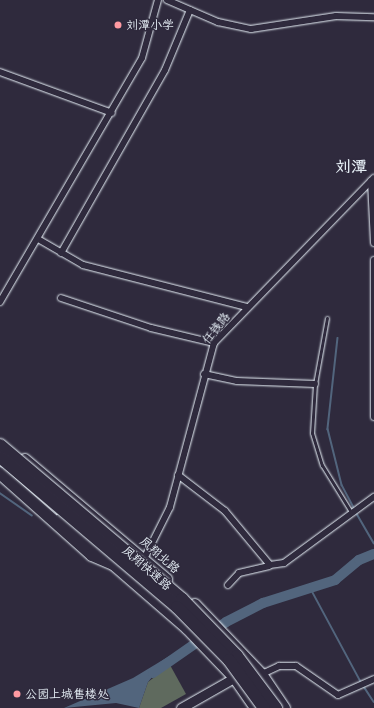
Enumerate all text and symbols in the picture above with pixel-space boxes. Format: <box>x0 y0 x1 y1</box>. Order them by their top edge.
place label: 刘潭小学 <box>126 18 174 32</box>
marker: 刘潭小学 <box>113 20 123 30</box>
district label: 刘潭 <box>335 155 367 175</box>
street label: 任钱路 <box>199 309 233 347</box>
street label: 凤翔北路 <box>137 534 183 576</box>
street label: 凤翔快速路 <box>120 543 174 593</box>
place label: 公园上城售楼处 <box>25 687 109 701</box>
marker: 公园上城售楼处 <box>12 689 22 699</box>

